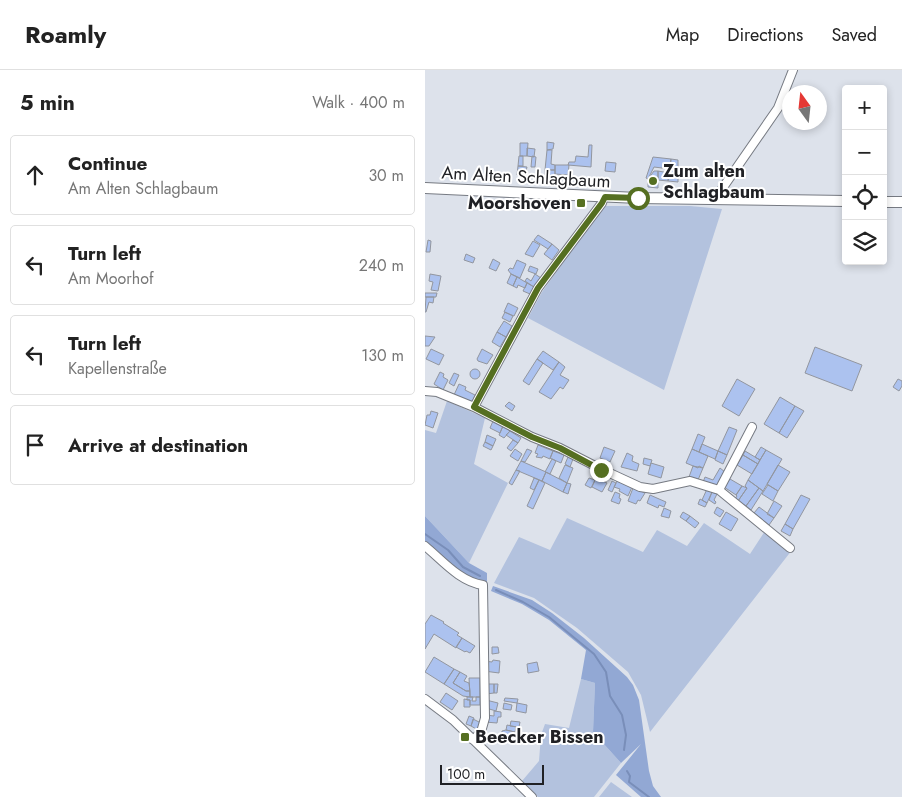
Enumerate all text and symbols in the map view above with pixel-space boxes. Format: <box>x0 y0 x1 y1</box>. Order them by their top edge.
text: Roamly <box>25 17 106 52</box>
text: Map <box>666 22 699 48</box>
text: Directions <box>727 22 803 48</box>
text: Saved <box>831 22 877 48</box>
north arrow <box>782 85 827 130</box>
map controls <box>842 85 887 265</box>
button: + <box>842 85 887 130</box>
text: 5 min <box>20 88 75 118</box>
text: Walk · 400 m <box>312 91 405 114</box>
button: − <box>842 130 887 175</box>
text: Continue <box>68 150 147 177</box>
place label: Zum alten Schlagbaum <box>663 158 765 205</box>
street label: Am Alten Schlagbaum <box>441 160 611 194</box>
icon: ahead <box>21 161 49 189</box>
text: 30 m <box>368 164 404 187</box>
marker: Zum alten Schlagbaum <box>647 175 659 187</box>
button: locate <box>842 175 887 220</box>
text: Am Alten Schlagbaum <box>68 177 218 200</box>
route start <box>627 187 650 210</box>
place label: Moorshoven <box>468 190 571 216</box>
marker: Moorshoven <box>575 197 587 209</box>
button: layers <box>842 220 887 265</box>
text: Turn left <box>68 240 141 267</box>
icon: left <box>21 251 49 279</box>
text: 240 m <box>359 254 404 277</box>
text: Am Moorhof <box>68 267 153 290</box>
text: Turn left <box>68 330 141 357</box>
icon: left <box>21 341 49 369</box>
text: 130 m <box>361 344 404 367</box>
text: Kapellenstraße <box>68 357 167 380</box>
icon: arrive <box>21 431 49 459</box>
text: Arrive at destination <box>68 432 248 459</box>
route end <box>590 459 613 482</box>
place label: Beecker Bissen <box>475 724 604 750</box>
marker: Beecker Bissen <box>459 731 471 743</box>
scale bar <box>440 762 544 785</box>
text: 100 m <box>447 764 485 784</box>

